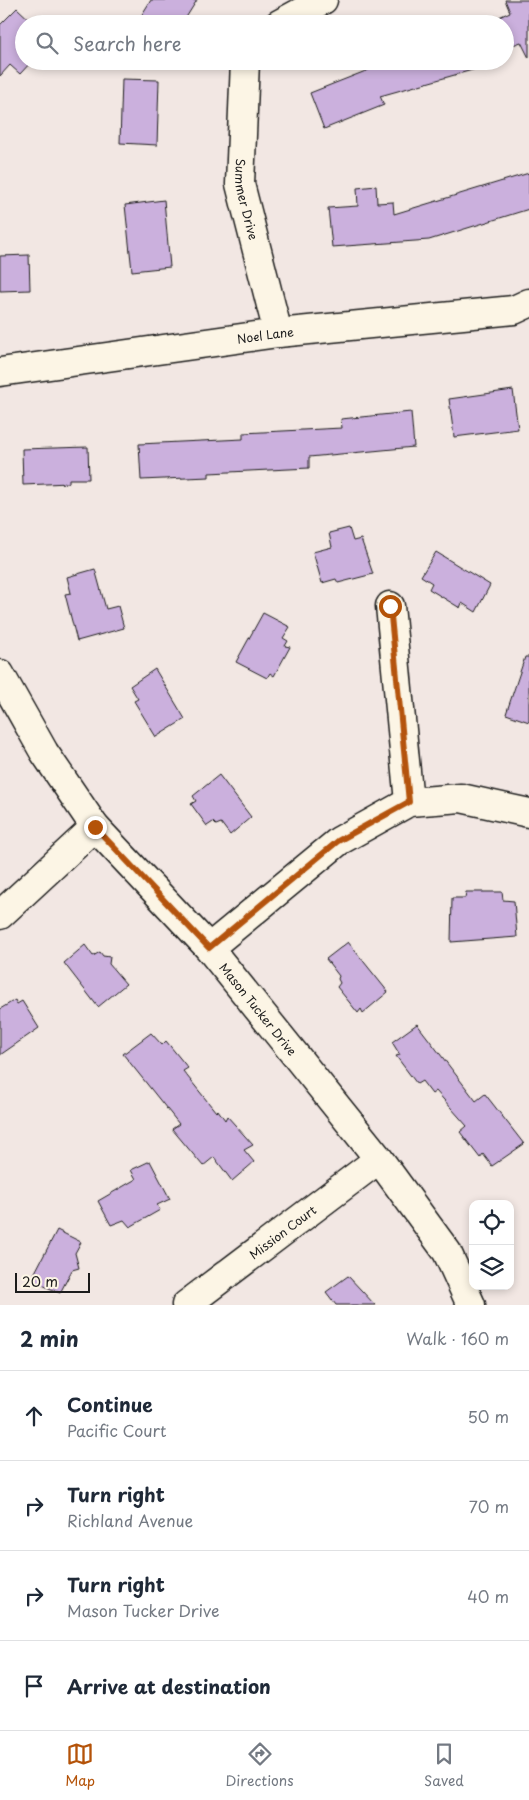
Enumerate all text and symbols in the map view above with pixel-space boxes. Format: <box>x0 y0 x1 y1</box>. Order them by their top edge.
search box <box>15 15 514 70</box>
icon: search <box>33 29 61 57</box>
text: Search here <box>73 29 182 57</box>
street label: Summer Drive <box>231 158 263 242</box>
street label: Noel Lane <box>236 322 295 348</box>
route start <box>379 595 402 618</box>
route end <box>84 816 107 839</box>
street label: Mason Tucker Drive <box>215 959 301 1059</box>
map controls <box>469 1200 514 1290</box>
button: locate <box>469 1200 514 1245</box>
street label: Mission Court <box>245 1201 320 1263</box>
button: layers <box>469 1245 514 1290</box>
scale bar <box>15 1270 90 1293</box>
text: 20 m <box>22 1271 58 1292</box>
text: 2 min <box>20 1322 79 1354</box>
text: Walk · 160 m <box>406 1326 509 1350</box>
text: Continue <box>67 1390 153 1418</box>
icon: ahead <box>20 1402 48 1430</box>
text: 50 m <box>468 1404 509 1428</box>
text: Pacific Court <box>67 1418 167 1442</box>
text: Turn right <box>67 1480 165 1508</box>
icon: right <box>20 1492 48 1520</box>
text: 70 m <box>469 1494 509 1518</box>
text: Richland Avenue <box>67 1508 193 1532</box>
text: Turn right <box>67 1570 165 1598</box>
icon: right <box>20 1582 48 1610</box>
text: 40 m <box>467 1584 509 1608</box>
text: Mason Tucker Drive <box>67 1598 219 1622</box>
icon: arrive <box>20 1672 48 1700</box>
text: Arrive at destination <box>67 1672 271 1700</box>
tab: Map <box>65 1740 95 1791</box>
tab: Directions <box>226 1740 294 1791</box>
tab: Saved <box>424 1740 464 1791</box>

